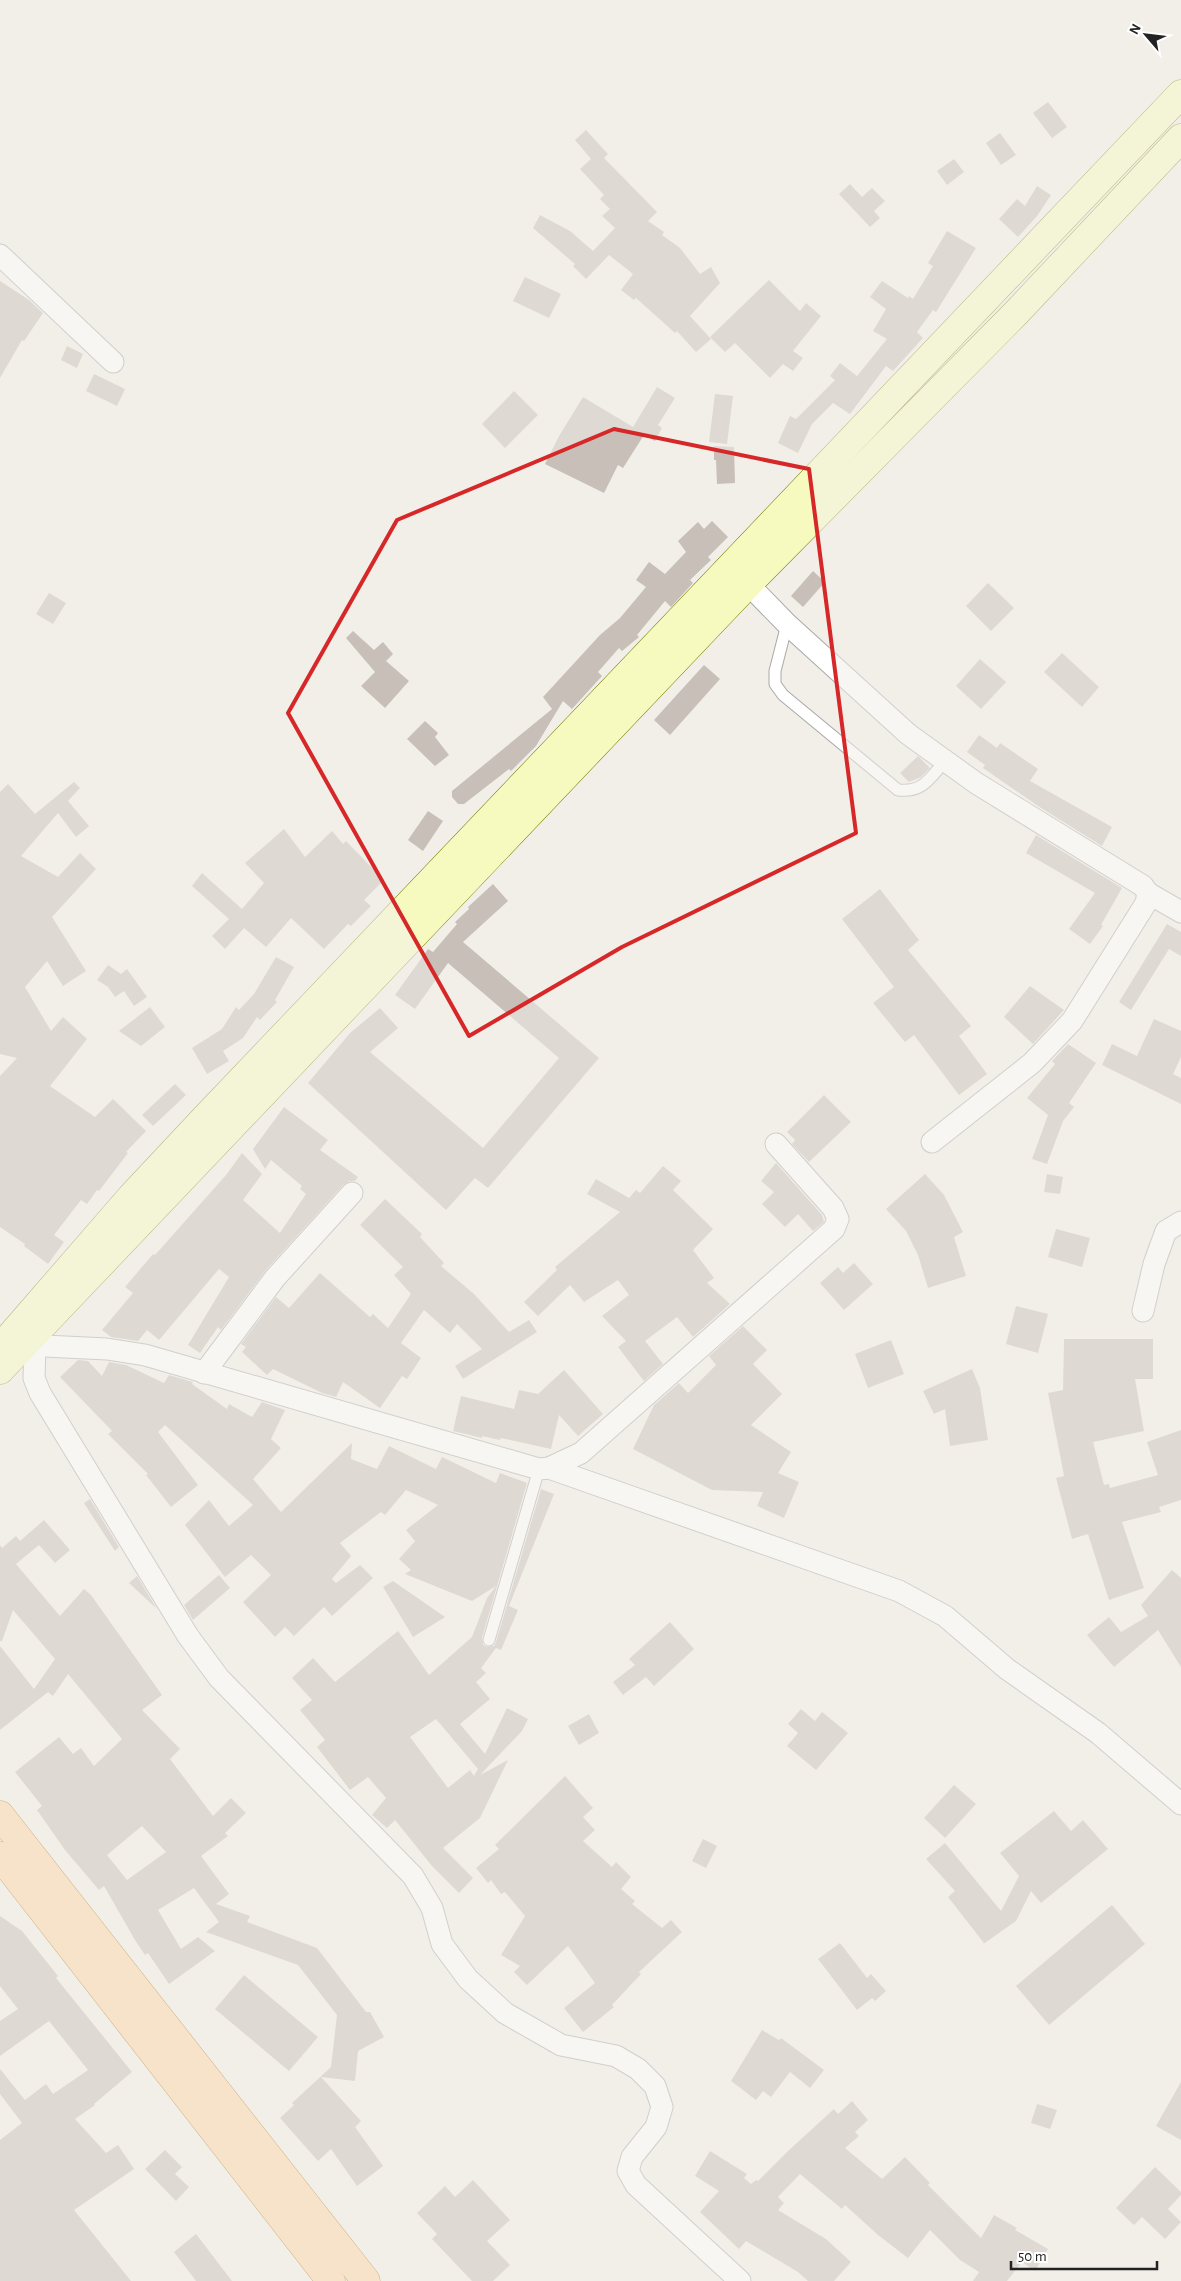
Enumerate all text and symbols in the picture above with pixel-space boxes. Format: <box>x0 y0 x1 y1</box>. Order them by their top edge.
north arrow <box>1121 10 1171 60</box>
text: N <box>1127 22 1144 37</box>
scale bar <box>1011 2238 1157 2270</box>
text: 50 m <box>1018 2249 1047 2264</box>

